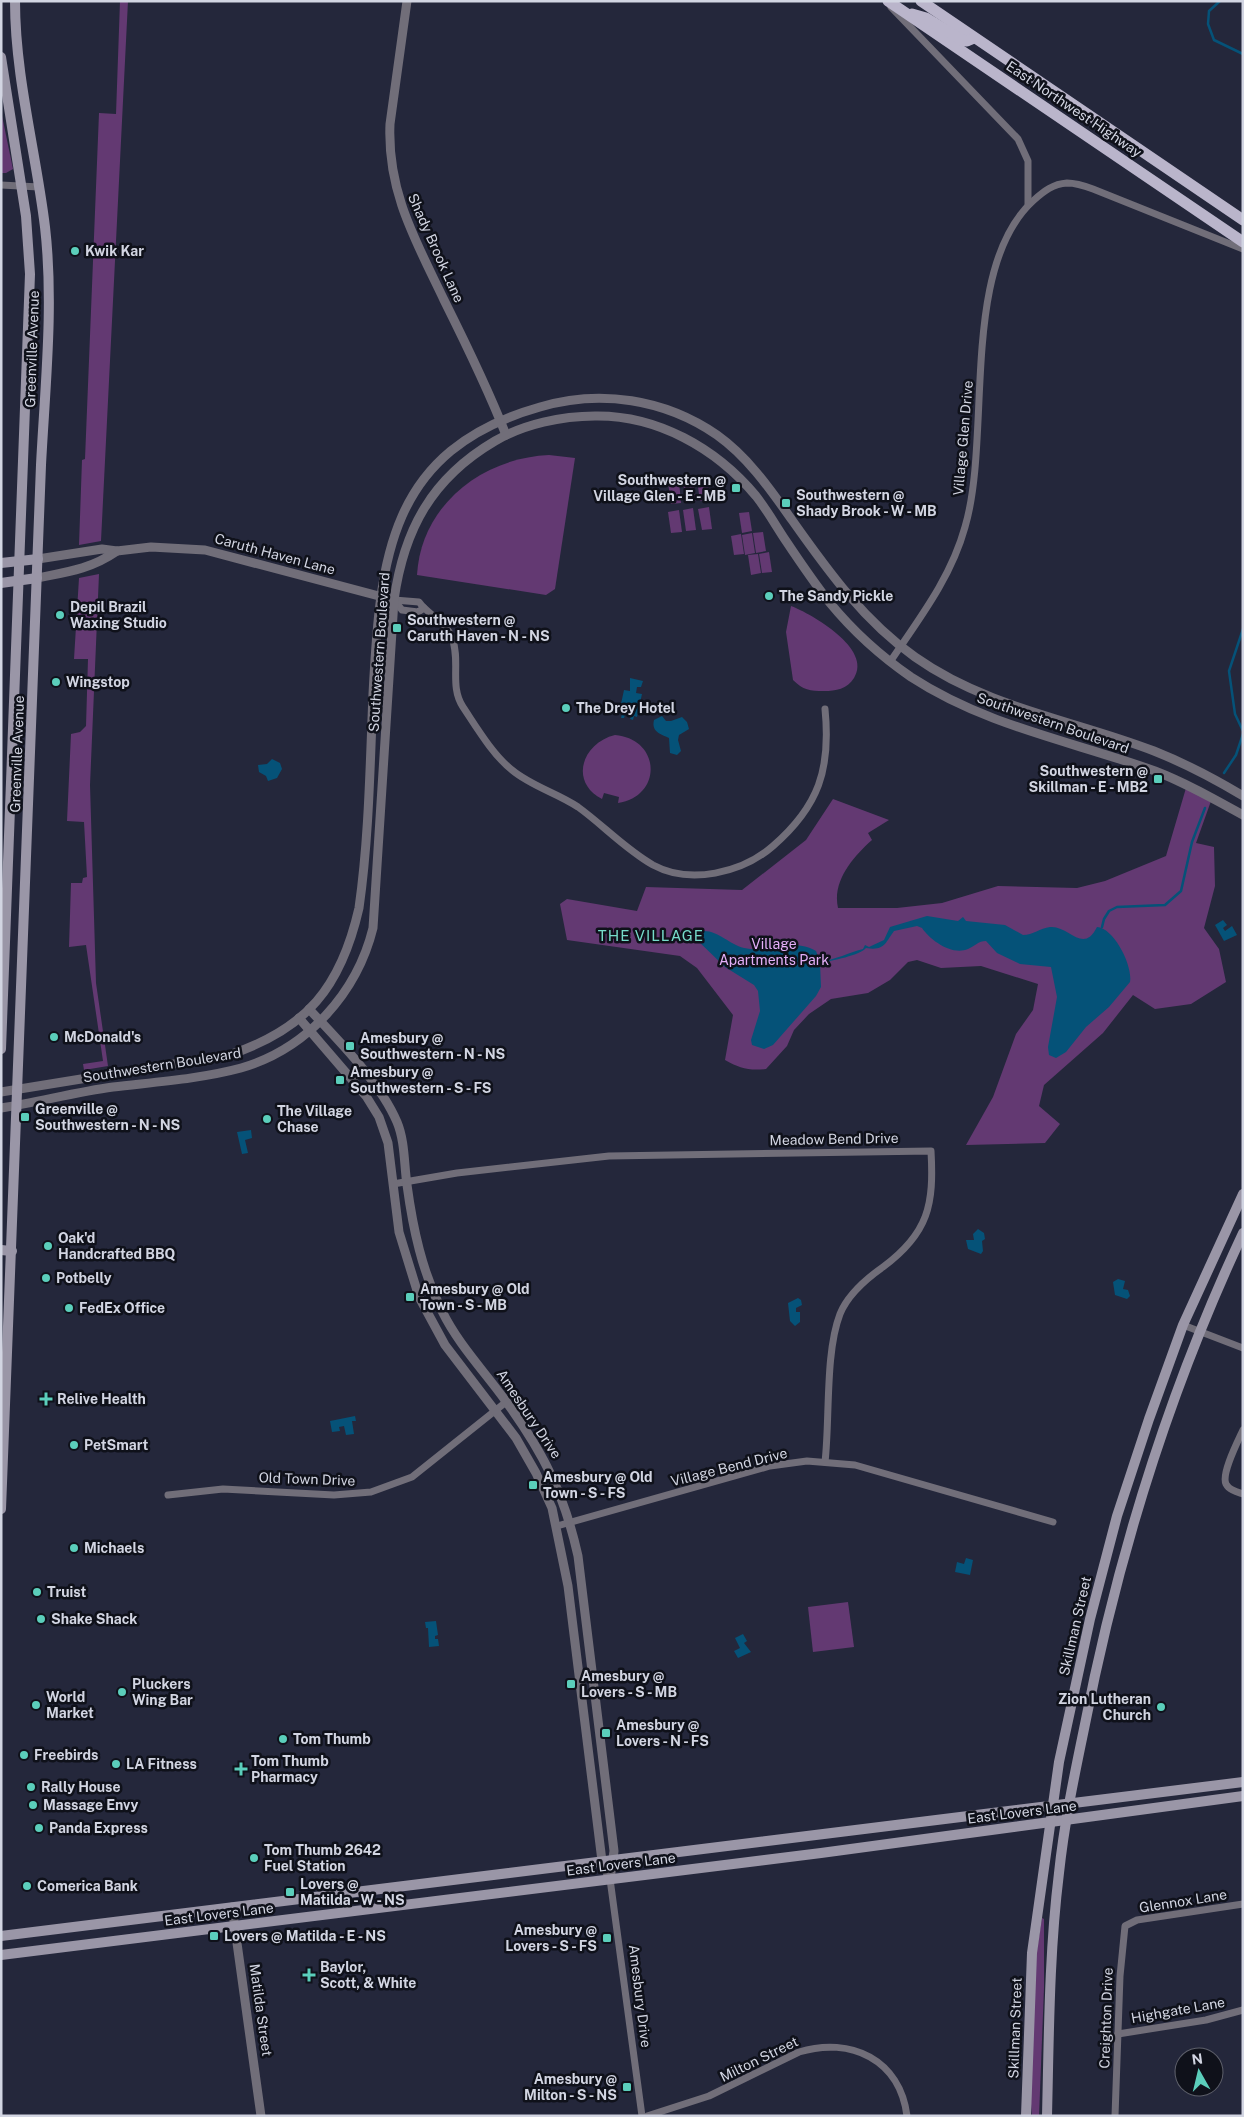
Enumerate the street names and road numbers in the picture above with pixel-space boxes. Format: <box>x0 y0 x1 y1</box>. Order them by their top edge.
street label: East Northwest Highway <box>1003 58 1145 161</box>
street label: Shady Brook Lane <box>405 191 467 305</box>
street label: Greenville Avenue <box>22 290 42 408</box>
street label: Village Glen Drive <box>950 380 976 496</box>
street label: Caruth Haven Lane <box>213 530 337 578</box>
street label: Southwestern Boulevard <box>365 572 393 732</box>
street label: Southwestern Boulevard <box>975 689 1131 757</box>
street label: Greenville Avenue <box>7 695 27 813</box>
street label: Southwestern Boulevard <box>82 1045 242 1085</box>
street label: Meadow Bend Drive <box>769 1130 899 1148</box>
street label: Amesbury Drive <box>493 1367 565 1461</box>
street label: Village Bend Drive <box>669 1445 789 1489</box>
street label: Old Town Drive <box>258 1469 356 1489</box>
street label: Skillman Street <box>1056 1575 1094 1677</box>
street label: East Lovers Lane <box>966 1797 1078 1827</box>
street label: East Lovers Lane <box>565 1849 677 1879</box>
street label: Glennox Lane <box>1138 1886 1228 1916</box>
street label: East Lovers Lane <box>163 1899 275 1929</box>
street label: Amesbury Drive <box>626 1944 654 2048</box>
street label: Matilda Street <box>247 1963 275 2057</box>
street label: Creighton Drive <box>1096 1967 1116 2069</box>
street label: Skillman Street <box>1005 1977 1025 2079</box>
street label: Highgate Lane <box>1130 1994 1226 2026</box>
street label: Milton Street <box>717 2033 801 2085</box>

